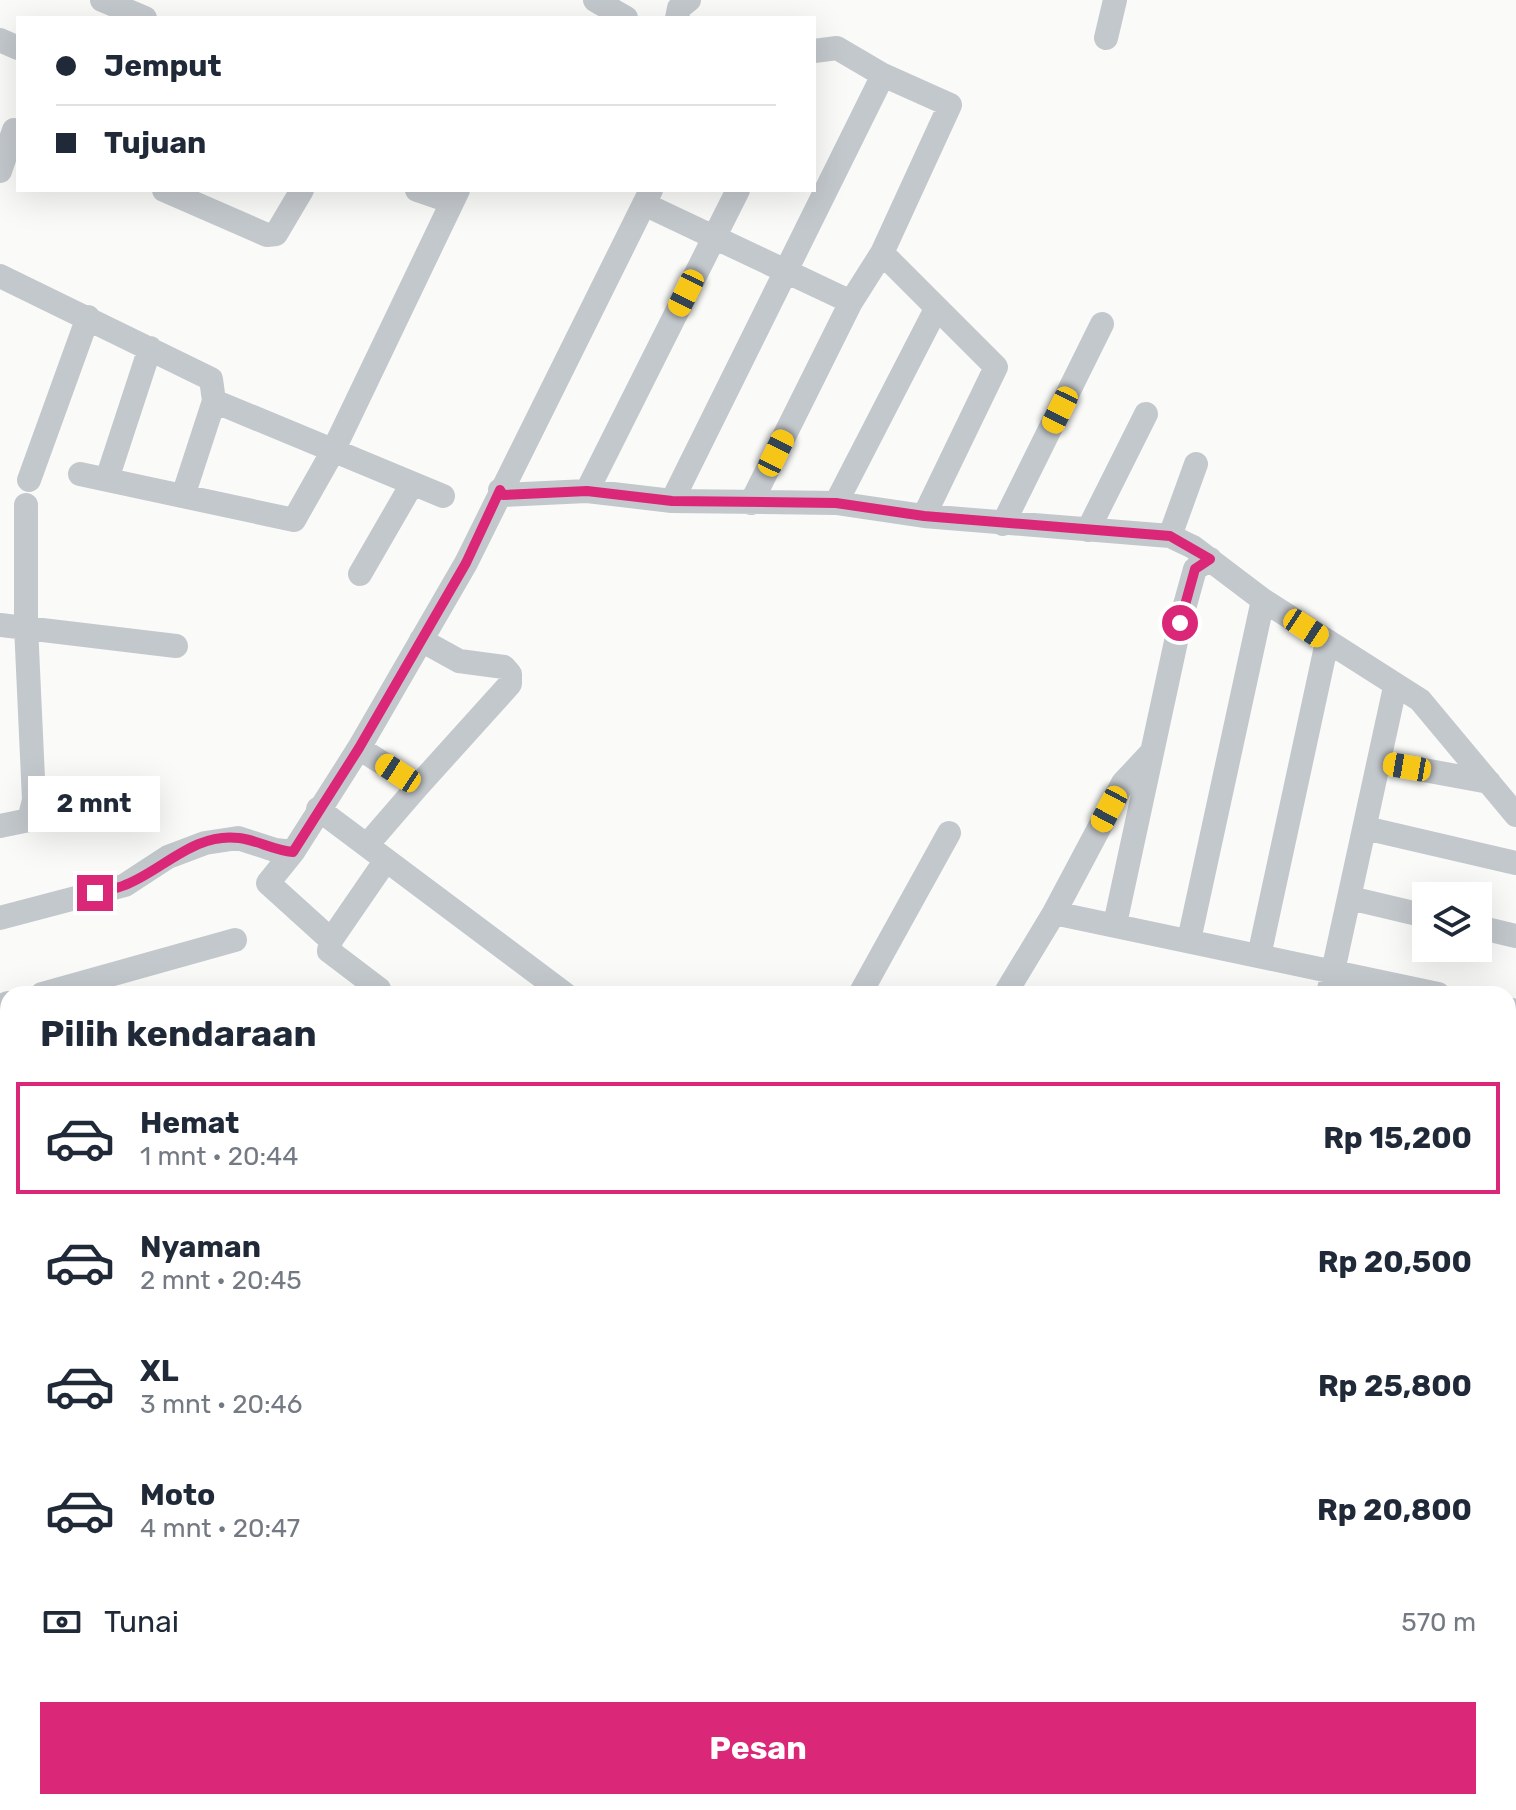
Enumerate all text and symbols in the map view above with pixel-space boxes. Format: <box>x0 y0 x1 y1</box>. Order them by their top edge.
text: Jemput <box>104 48 222 84</box>
text: Tujuan <box>104 125 206 161</box>
car <box>665 266 707 320</box>
car <box>1039 383 1081 437</box>
car <box>755 426 797 480</box>
route start <box>1162 605 1198 641</box>
car <box>1279 605 1333 651</box>
car <box>371 750 425 796</box>
car <box>1381 751 1433 783</box>
callout: 2 mnt <box>29 777 161 833</box>
car <box>1087 782 1131 836</box>
text: 2 mnt <box>57 788 131 819</box>
route end <box>77 875 113 911</box>
map controls <box>1412 882 1492 962</box>
button: layers <box>1412 882 1492 962</box>
text: Pilih kendaraan <box>40 1012 317 1055</box>
icon: car <box>44 1102 116 1174</box>
text: Hemat <box>140 1105 239 1141</box>
text: Rp 15,200 <box>1323 1120 1472 1156</box>
text: 1 mnt · 20:44 <box>140 1141 298 1172</box>
icon: car <box>44 1226 116 1298</box>
text: Nyaman <box>140 1229 261 1265</box>
text: Rp 20,500 <box>1318 1244 1472 1280</box>
text: 2 mnt · 20:45 <box>140 1265 302 1296</box>
icon: car <box>44 1350 116 1422</box>
text: XL <box>140 1353 179 1389</box>
text: Rp 25,800 <box>1318 1368 1472 1404</box>
text: 3 mnt · 20:46 <box>140 1389 302 1420</box>
icon: car <box>44 1474 116 1546</box>
text: Moto <box>140 1477 215 1513</box>
text: Rp 20,800 <box>1317 1492 1472 1528</box>
text: 4 mnt · 20:47 <box>140 1513 300 1544</box>
icon: cash <box>40 1600 84 1644</box>
text: Tunai <box>104 1604 179 1640</box>
text: 570 m <box>1401 1607 1476 1638</box>
button: Pesan <box>40 1702 1476 1794</box>

